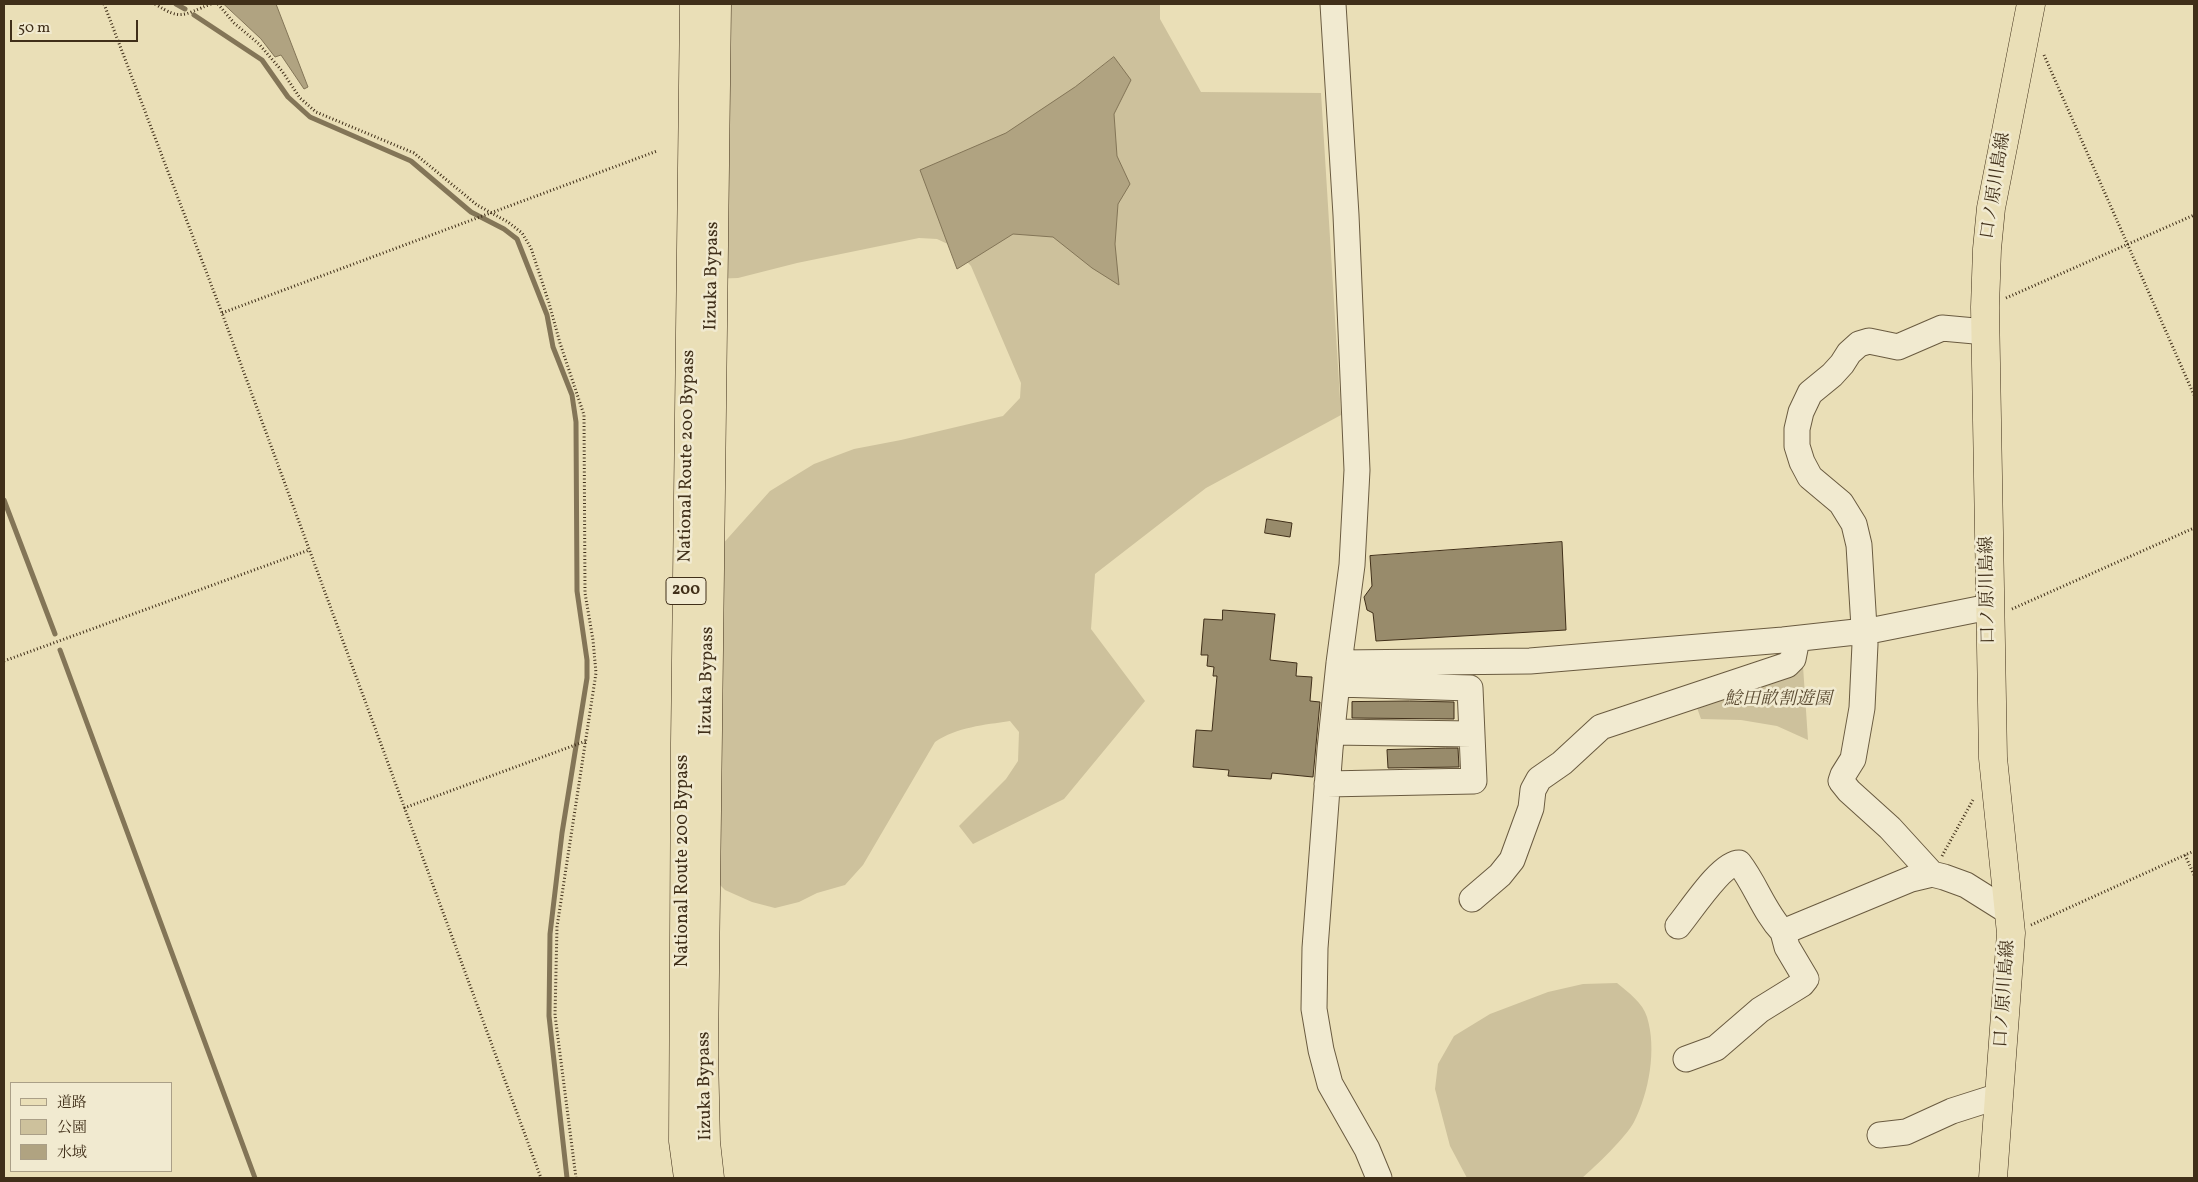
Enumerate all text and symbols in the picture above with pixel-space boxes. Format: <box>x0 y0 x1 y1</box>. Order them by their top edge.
scale bar <box>12 10 140 42</box>
text: 50 m <box>18 18 50 39</box>
street label: 口ノ原川島線 <box>1978 131 2016 241</box>
street label: Iizuka Bypass <box>701 221 725 331</box>
street label: National Route 200 Bypass <box>675 349 701 563</box>
street label: 口ノ原川島線 <box>1977 536 2001 644</box>
road number: 200 <box>666 578 706 604</box>
street label: Iizuka Bypass <box>696 626 720 736</box>
park label: 鯰田畝割遊園 <box>1724 690 1832 712</box>
street label: National Route 200 Bypass <box>673 755 695 967</box>
street label: 口ノ原川島線 <box>1991 939 2021 1049</box>
street label: Iizuka Bypass <box>694 1031 718 1141</box>
legend <box>10 1082 172 1172</box>
text: 道路 <box>57 1093 87 1114</box>
text: 公園 <box>57 1118 87 1139</box>
text: 水域 <box>57 1143 87 1164</box>

